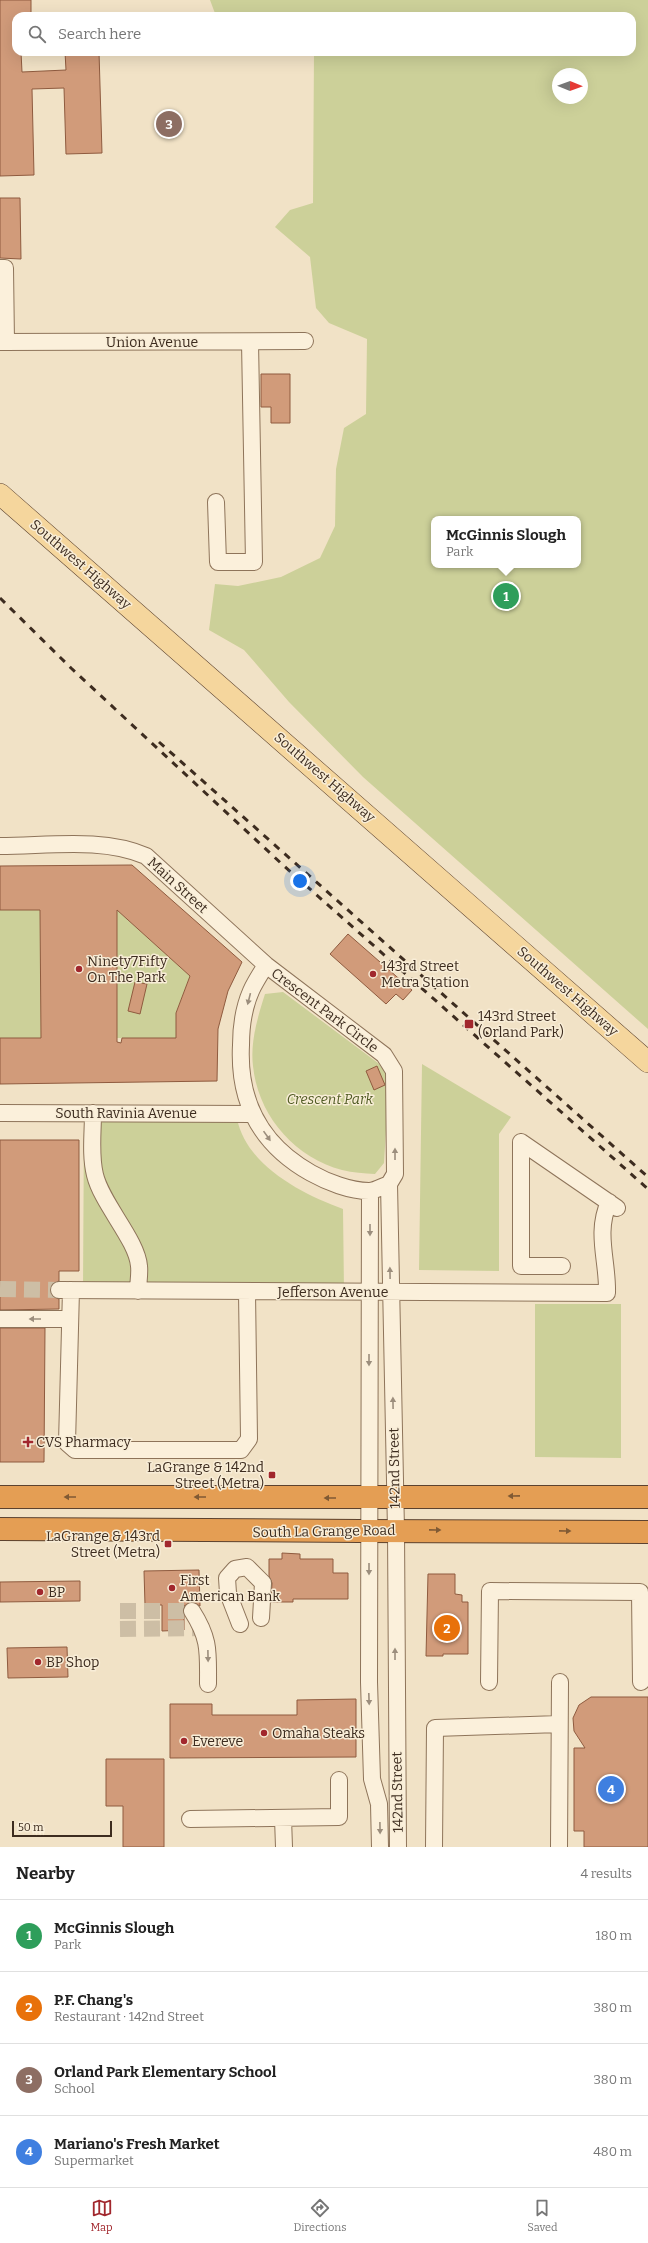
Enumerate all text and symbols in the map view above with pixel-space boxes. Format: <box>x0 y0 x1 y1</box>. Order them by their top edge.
search box <box>12 12 636 56</box>
icon: search <box>26 23 48 45</box>
text: Search here <box>58 25 141 43</box>
north arrow <box>552 68 588 104</box>
pin: 3 <box>156 109 182 139</box>
street label: Union Avenue <box>106 334 198 351</box>
street label: Southwest Highway <box>27 516 135 613</box>
popup <box>431 516 581 568</box>
text: McGinnis Slough <box>446 526 566 544</box>
text: Park <box>446 544 473 559</box>
pin: 1 <box>493 581 519 611</box>
street label: Southwest Highway <box>271 729 379 826</box>
street label: Main Street <box>144 854 211 917</box>
your location <box>290 871 310 891</box>
street label: Southwest Highway <box>514 943 622 1040</box>
place label: Ninety7Fifty On The Park <box>87 953 168 986</box>
place label: 143rd Street Metra Station <box>381 958 469 991</box>
marker: Ninety7Fifty On The Park <box>74 964 84 974</box>
street label: Crescent Park Circle <box>268 965 382 1056</box>
marker: 143rd Street Metra Station <box>368 969 378 979</box>
one-way arrow <box>246 994 252 1006</box>
place label: 143rd Street (Orland Park) <box>478 1008 564 1041</box>
marker: 143rd Street (Orland Park) <box>463 1018 475 1030</box>
park label: Crescent Park <box>287 1091 374 1108</box>
street label: South Ravinia Avenue <box>55 1105 197 1122</box>
one-way arrow <box>263 1131 271 1141</box>
one-way arrow <box>391 1148 398 1160</box>
one-way arrow <box>367 1224 373 1237</box>
one-way arrow <box>387 1266 393 1279</box>
street label: Jefferson Avenue <box>277 1284 388 1301</box>
one-way arrow <box>29 1316 41 1323</box>
one-way arrow <box>366 1354 372 1367</box>
one-way arrow <box>390 1396 396 1409</box>
street label: 142nd Street <box>385 1427 404 1509</box>
place label: CVS Pharmacy <box>36 1434 131 1451</box>
marker: CVS Pharmacy <box>23 1437 33 1447</box>
place label: LaGrange & 142nd Street (Metra) <box>147 1459 264 1492</box>
marker: LaGrange & 142nd Street (Metra) <box>267 1470 277 1480</box>
one-way arrow <box>507 1493 520 1499</box>
one-way arrow <box>63 1494 76 1500</box>
one-way arrow <box>193 1494 206 1500</box>
one-way arrow <box>323 1495 336 1501</box>
street label: South La Grange Road <box>252 1522 396 1541</box>
one-way arrow <box>429 1527 442 1533</box>
place label: LaGrange & 143rd Street (Metra) <box>46 1528 160 1561</box>
one-way arrow <box>559 1528 572 1534</box>
marker: LaGrange & 143rd Street (Metra) <box>163 1539 173 1549</box>
one-way arrow <box>366 1563 372 1576</box>
place label: First American Bank <box>180 1572 280 1605</box>
marker: First American Bank <box>167 1583 177 1593</box>
place label: BP <box>48 1584 65 1601</box>
marker: BP <box>35 1587 45 1597</box>
pin: 2 <box>434 1613 460 1643</box>
one-way arrow <box>392 1647 398 1660</box>
one-way arrow <box>205 1650 211 1663</box>
place label: BP Shop <box>46 1654 99 1671</box>
marker: BP Shop <box>33 1657 43 1667</box>
one-way arrow <box>366 1693 373 1705</box>
place label: Omaha Steaks <box>272 1725 365 1742</box>
marker: Omaha Steaks <box>259 1728 269 1738</box>
place label: Evereve <box>192 1733 243 1750</box>
marker: Evereve <box>179 1736 189 1746</box>
street label: 142nd Street <box>388 1751 407 1833</box>
pin: 4 <box>598 1774 624 1804</box>
scale bar <box>12 1819 112 1838</box>
text: 50 m <box>18 1821 44 1834</box>
one-way arrow <box>377 1822 383 1835</box>
text: Nearby <box>16 1863 75 1884</box>
text: 4 results <box>580 1866 632 1881</box>
text: McGinnis Slough <box>54 1919 174 1937</box>
text: 1 <box>26 1928 32 1943</box>
text: 180 m <box>596 1928 632 1943</box>
text: Park <box>54 1937 81 1952</box>
text: P.F. Chang's <box>54 1991 133 2009</box>
text: 2 <box>25 2000 33 2015</box>
text: 380 m <box>593 2000 632 2015</box>
text: Restaurant · 142nd Street <box>54 2009 204 2024</box>
text: Orland Park Elementary School <box>54 2063 276 2081</box>
text: 3 <box>25 2072 33 2087</box>
text: 380 m <box>593 2072 632 2087</box>
text: School <box>54 2081 95 2096</box>
text: Mariano's Fresh Market <box>54 2135 220 2153</box>
text: 4 <box>25 2144 33 2159</box>
text: 480 m <box>593 2144 632 2159</box>
text: Supermarket <box>54 2153 134 2168</box>
tab: Map <box>90 2197 113 2234</box>
tab: Directions <box>294 2197 346 2234</box>
tab: Saved <box>527 2197 558 2234</box>

